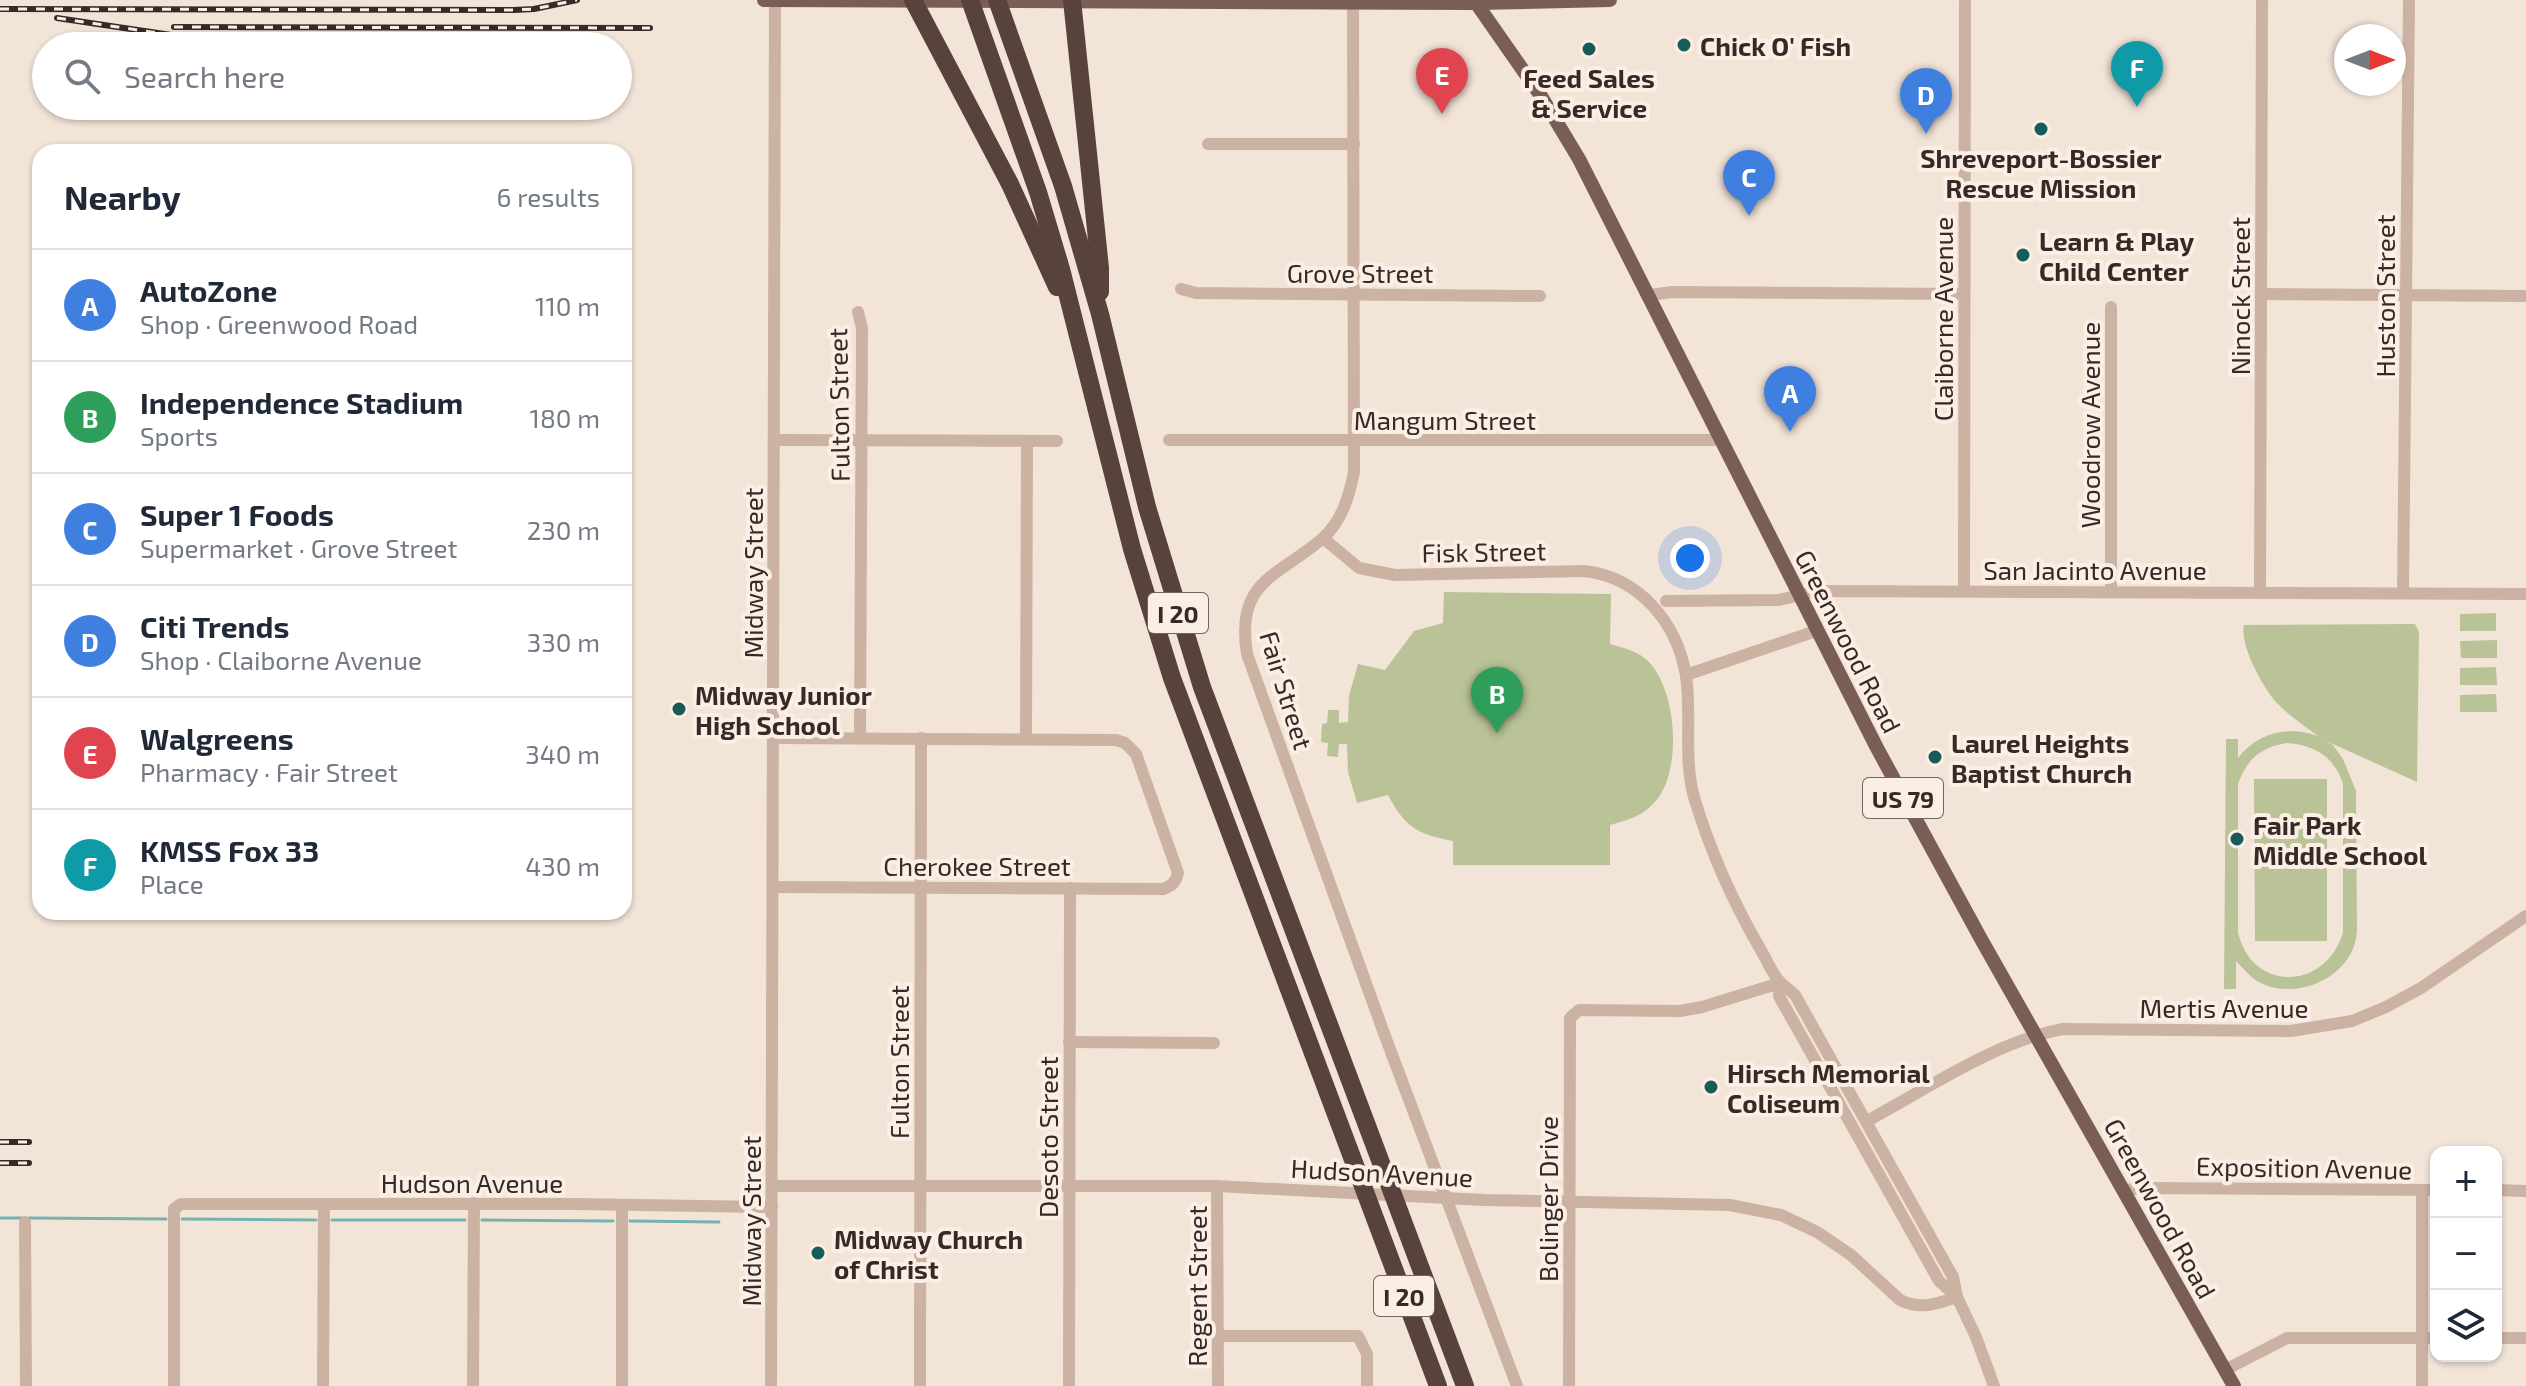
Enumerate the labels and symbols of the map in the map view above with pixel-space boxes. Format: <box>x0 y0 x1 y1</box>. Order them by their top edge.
north arrow <box>2334 24 2406 96</box>
place label: Chick O' Fish <box>1700 30 1851 61</box>
marker: Chick O' Fish <box>1675 36 1693 54</box>
marker: Feed Sales & Service <box>1580 40 1598 58</box>
pin: F <box>2111 41 2163 107</box>
pin: E <box>1416 48 1468 114</box>
place label: Feed Sales & Service <box>1523 62 1655 123</box>
pin: D <box>1900 68 1952 134</box>
marker: Shreveport-Bossier Rescue Mission <box>2032 120 2050 138</box>
place label: Shreveport-Bossier Rescue Mission <box>1920 142 2162 203</box>
pin: C <box>1723 150 1775 216</box>
street label: Huston Street <box>2369 214 2400 378</box>
street label: Claiborne Avenue <box>1927 217 1958 421</box>
street label: Ninock Street <box>2224 217 2255 375</box>
place label: Learn & Play Child Center <box>2039 225 2195 286</box>
marker: Learn & Play Child Center <box>2014 246 2032 264</box>
street label: Grove Street <box>1287 257 1433 288</box>
street label: Woodrow Avenue <box>2074 322 2105 528</box>
street label: Fulton Street <box>821 328 855 482</box>
pin: A <box>1764 366 1816 432</box>
street label: Mangum Street <box>1354 404 1536 435</box>
street label: Midway Street <box>737 487 768 659</box>
street label: Fisk Street <box>1421 534 1547 568</box>
your location <box>1670 538 1710 578</box>
street label: Greenwood Road <box>1790 544 1908 738</box>
street label: San Jacinto Avenue <box>1983 554 2207 585</box>
road number: I 20 <box>1148 593 1208 633</box>
street label: Fair Street <box>1254 627 1320 753</box>
pin: B <box>1471 667 1523 733</box>
place label: Midway Junior High School <box>695 679 872 740</box>
marker: Midway Junior High School <box>670 700 688 718</box>
place label: Laurel Heights Baptist Church <box>1951 727 2132 788</box>
marker: Laurel Heights Baptist Church <box>1926 748 1944 766</box>
road number: US 79 <box>1863 778 1943 818</box>
place label: Fair Park Middle School <box>2253 809 2428 870</box>
marker: Fair Park Middle School <box>2228 830 2246 848</box>
street label: Cherokee Street <box>883 850 1071 881</box>
street label: Fulton Street <box>883 985 914 1139</box>
street label: Mertis Avenue <box>2139 992 2309 1023</box>
street label: Desoto Street <box>1032 1056 1063 1218</box>
place label: Hirsch Memorial Coliseum <box>1727 1057 1930 1118</box>
marker: Hirsch Memorial Coliseum <box>1702 1078 1720 1096</box>
street label: Greenwood Road <box>2099 1113 2223 1303</box>
street label: Bolinger Drive <box>1532 1116 1563 1282</box>
street label: Midway Street <box>735 1135 766 1307</box>
street label: Exposition Avenue <box>2196 1150 2412 1184</box>
street label: Hudson Avenue <box>1290 1152 1474 1192</box>
street label: Hudson Avenue <box>381 1167 563 1198</box>
street label: Regent Street <box>1181 1205 1212 1367</box>
place label: Midway Church of Christ <box>834 1223 1023 1284</box>
marker: Midway Church of Christ <box>809 1244 827 1262</box>
road number: I 20 <box>1374 1276 1434 1316</box>

